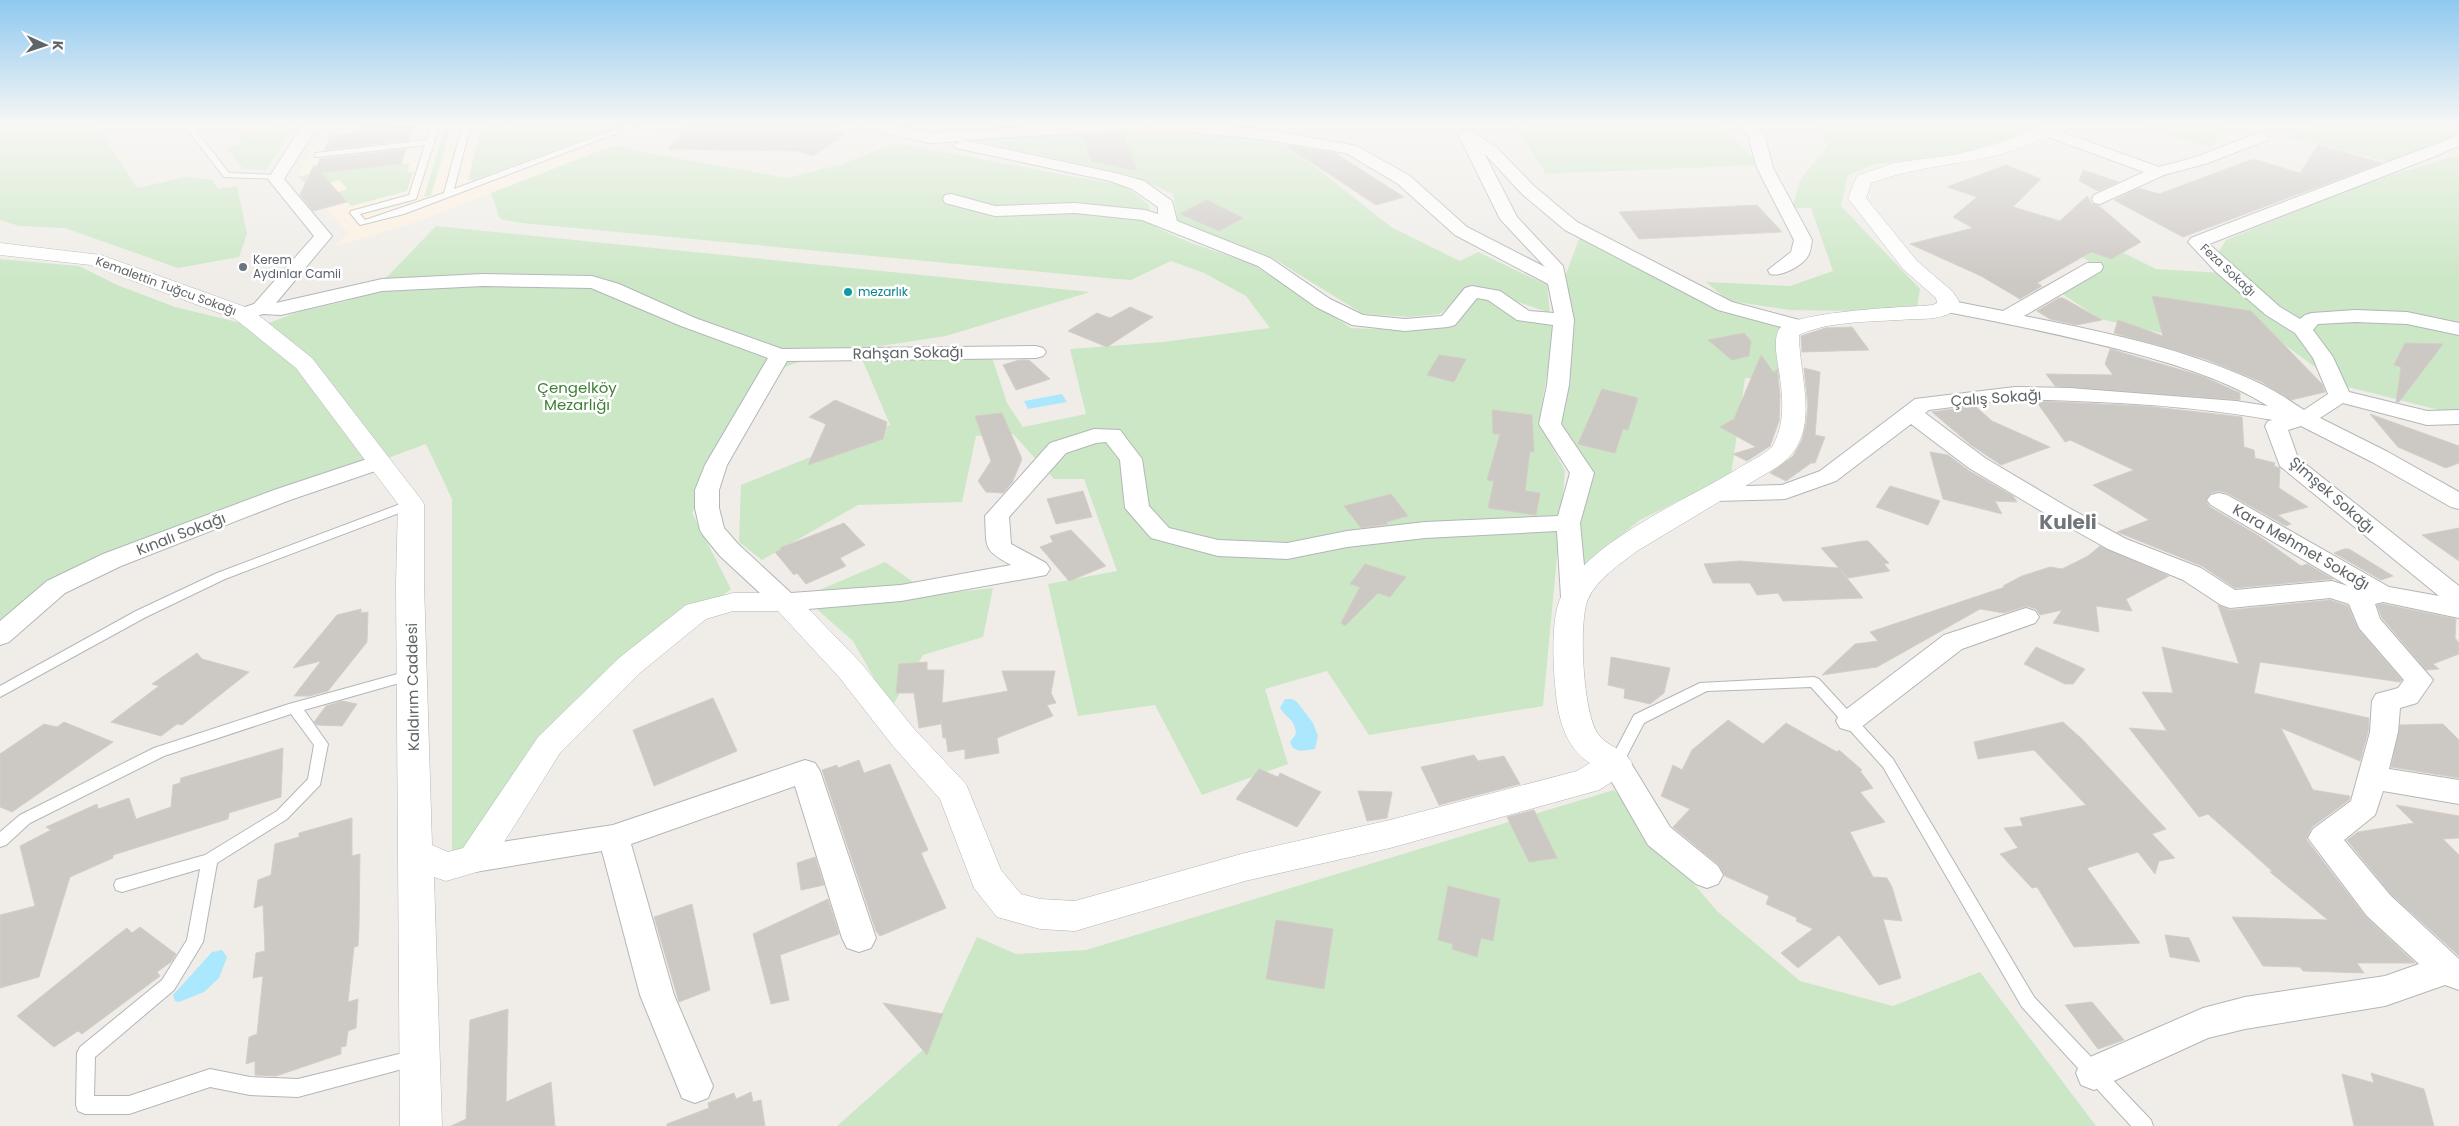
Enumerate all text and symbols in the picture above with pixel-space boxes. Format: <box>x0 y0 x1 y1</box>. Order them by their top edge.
north arrow <box>20 20 70 70</box>
text: K <box>48 40 68 51</box>
street label: Feza Sokağı <box>2197 239 2260 300</box>
place label: Kerem Aydınlar Camii <box>253 251 341 282</box>
street label: Kemalettin Tuğcu Sokağı <box>93 252 239 319</box>
marker: Kerem Aydınlar Camii <box>237 261 249 273</box>
place label: mezarlık <box>858 283 909 300</box>
marker: mezarlık <box>842 286 854 298</box>
street label: Rahşan Sokağı <box>853 341 963 364</box>
park label: Çengelköy Mezarlığı <box>537 377 617 415</box>
street label: Çalış Sokağı <box>1950 384 2042 411</box>
street label: Şimşek Sokağı <box>2285 452 2380 538</box>
street label: Kara Mehmet Sokağı <box>2229 499 2374 594</box>
street label: Kınalı Sokağı <box>133 507 228 560</box>
district label: Kuleli <box>2039 508 2097 536</box>
street label: Kaldırım Caddesi <box>401 623 424 751</box>

